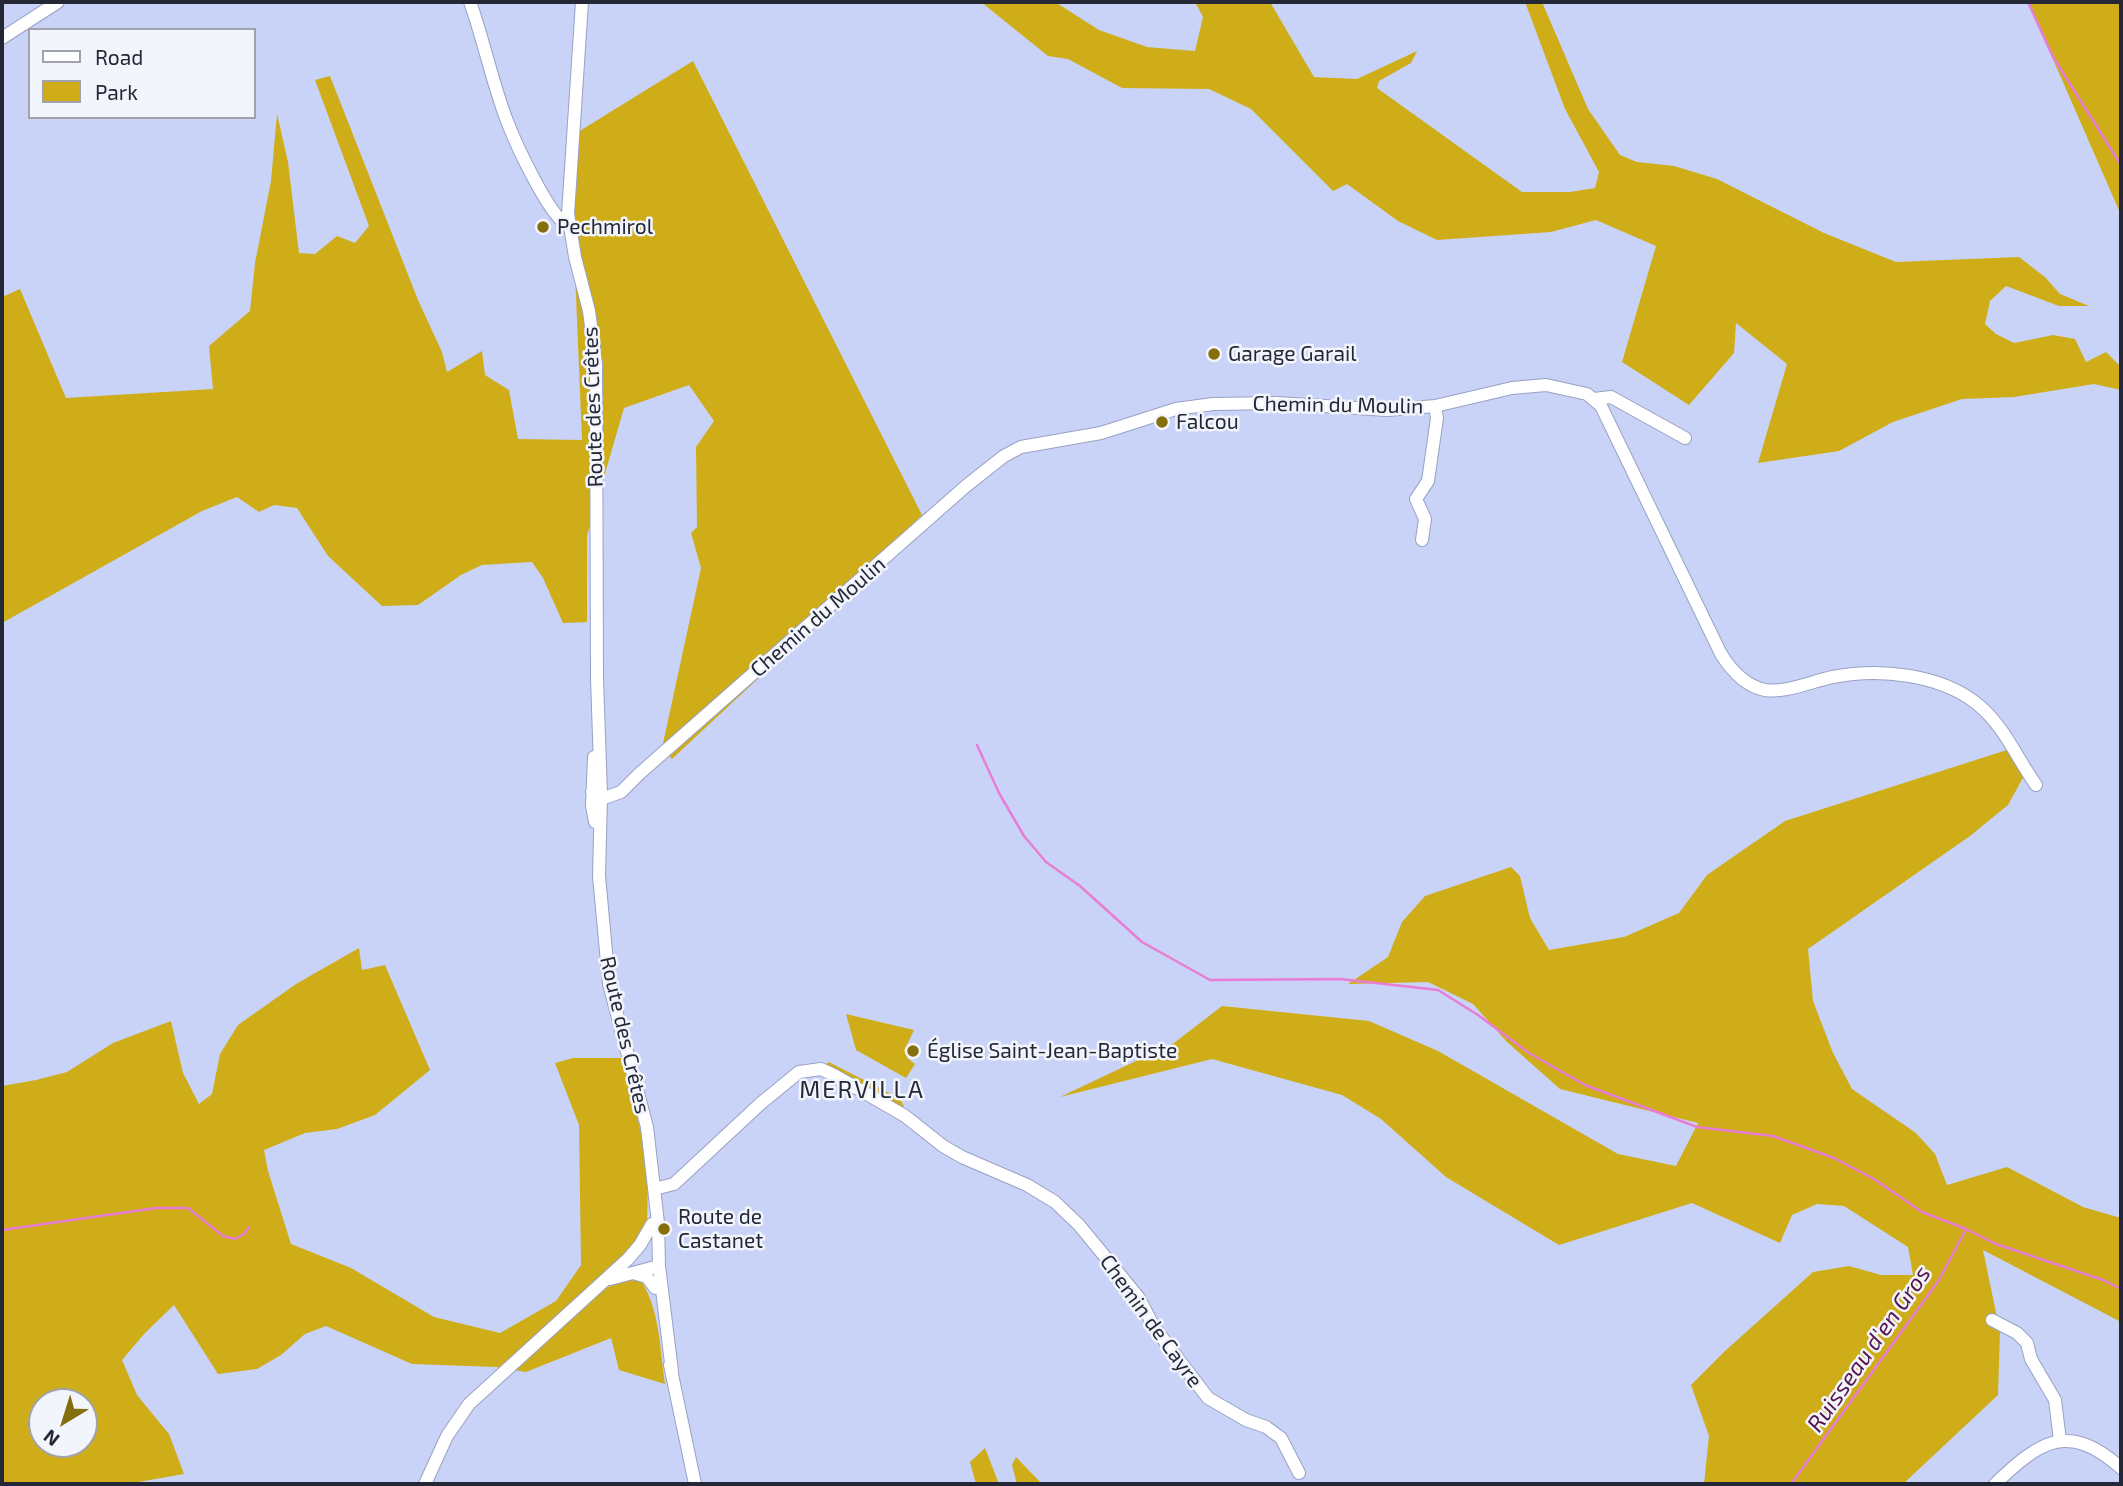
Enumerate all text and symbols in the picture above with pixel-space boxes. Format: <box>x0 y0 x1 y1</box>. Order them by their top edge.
legend <box>28 28 256 119</box>
text: Road <box>95 44 143 69</box>
text: Park <box>95 79 138 104</box>
place label: Pechmirol <box>557 214 653 240</box>
marker: Pechmirol <box>535 219 551 235</box>
street label: Route des Crêtes <box>578 326 608 488</box>
place label: Garage Garail <box>1228 341 1356 367</box>
marker: Garage Garail <box>1206 346 1222 362</box>
street label: Chemin du Moulin <box>1253 391 1423 419</box>
place label: Falcou <box>1176 409 1239 435</box>
marker: Falcou <box>1154 414 1170 430</box>
street label: Chemin du Moulin <box>745 552 891 682</box>
street label: Route des Crêtes <box>595 954 655 1116</box>
place label: Église Saint-Jean-Baptiste <box>927 1038 1177 1064</box>
marker: Église Saint-Jean-Baptiste <box>905 1043 921 1059</box>
district label: MERVILLA <box>800 1076 924 1104</box>
place label: Route de Castanet <box>678 1204 763 1254</box>
marker: Route de Castanet <box>656 1221 672 1237</box>
street label: Chemin de Cayre <box>1094 1250 1208 1392</box>
water label: Ruisseau d'en Gros <box>1801 1261 1937 1437</box>
north arrow <box>28 1388 98 1458</box>
text: N <box>39 1425 63 1452</box>

